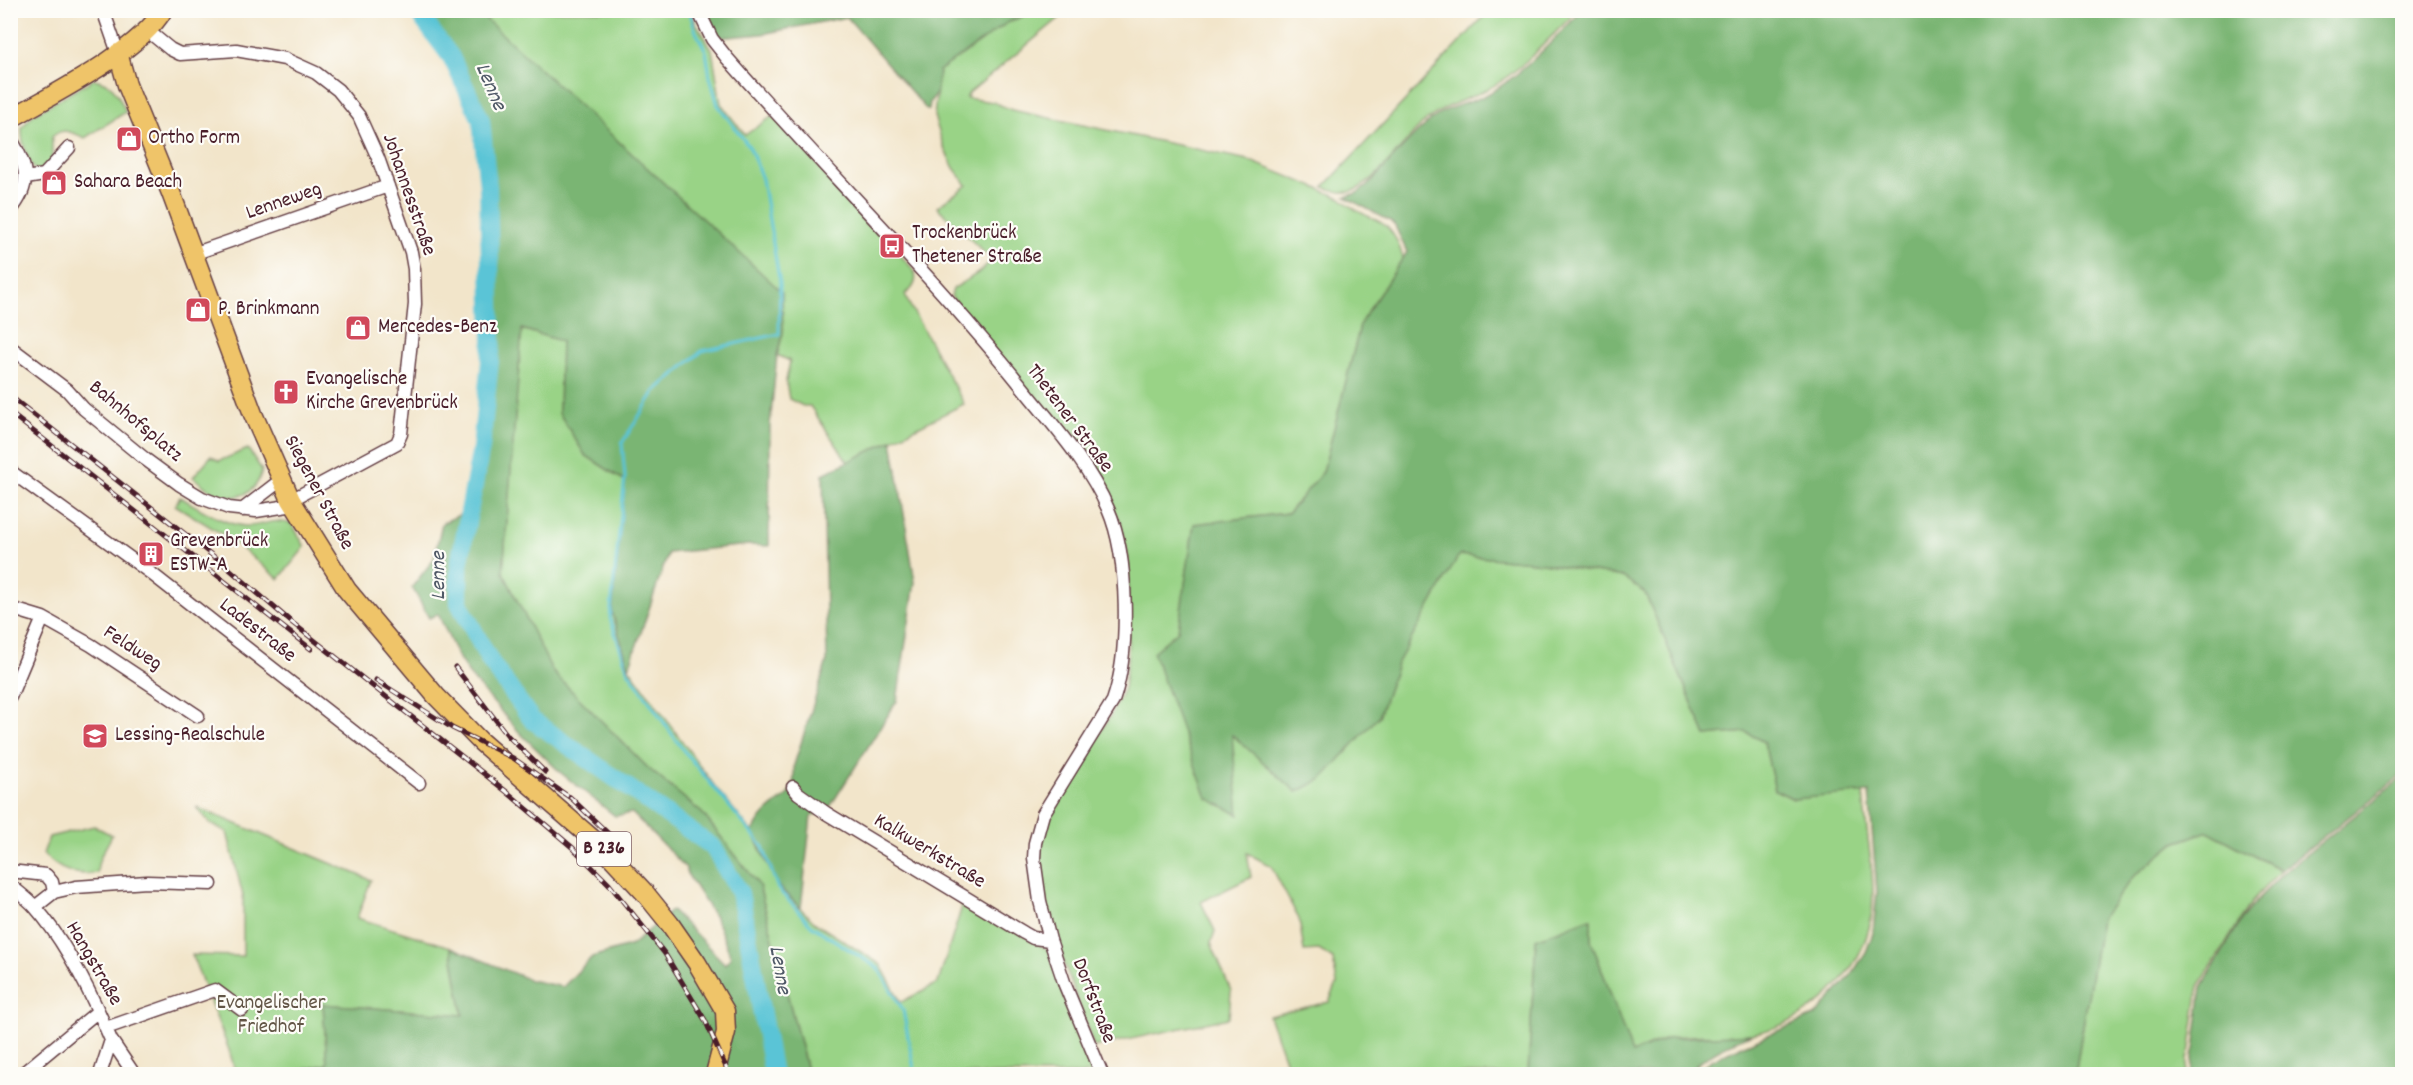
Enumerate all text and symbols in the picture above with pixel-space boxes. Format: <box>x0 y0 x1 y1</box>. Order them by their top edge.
water label: Lenne <box>466 59 514 117</box>
shop icon: Ortho Form <box>114 124 144 154</box>
place label: Ortho Form <box>148 124 240 154</box>
street label: Johannesstraße <box>373 130 443 260</box>
shop icon: Sahara Beach <box>39 168 69 198</box>
place label: Sahara Beach <box>74 168 182 198</box>
street label: Lenneweg <box>242 175 326 229</box>
place label: Trockenbrück Thetener Straße <box>912 219 1042 273</box>
bus stop icon: Trockenbrück Thetener Straße <box>877 231 907 261</box>
shop icon: P. Brinkmann <box>183 295 213 325</box>
place label: P. Brinkmann <box>218 295 319 325</box>
shop icon: Mercedes-Benz <box>343 313 373 343</box>
place label: Mercedes-Benz <box>378 313 497 343</box>
street label: Thetener Straße <box>1018 358 1120 480</box>
place label: Evangelische Kirche Grevenbrück <box>306 365 458 419</box>
street label: Bahnhofsplatz <box>81 374 189 470</box>
church icon: Evangelische Kirche Grevenbrück <box>271 377 301 407</box>
street label: Siegener Straße <box>275 430 361 556</box>
place label: Grevenbrück ESTW-A <box>170 527 268 581</box>
building icon: Grevenbrück ESTW-A <box>136 539 166 569</box>
water label: Lenne <box>424 550 455 600</box>
street label: Ladestraße <box>212 591 302 671</box>
street label: Feldweg <box>96 619 168 679</box>
school or university icon: Lessing-Realschule <box>80 721 110 751</box>
place label: Lessing-Realschule <box>115 721 265 751</box>
street label: Kalkwerkstraße <box>867 807 991 897</box>
road number: B 236 <box>577 832 631 866</box>
street label: Hangstraße <box>57 916 129 1012</box>
water label: Lenne <box>760 943 799 998</box>
street label: Dorfstraße <box>1063 954 1123 1048</box>
park label: Evangelischer Friedhof <box>216 989 326 1043</box>

